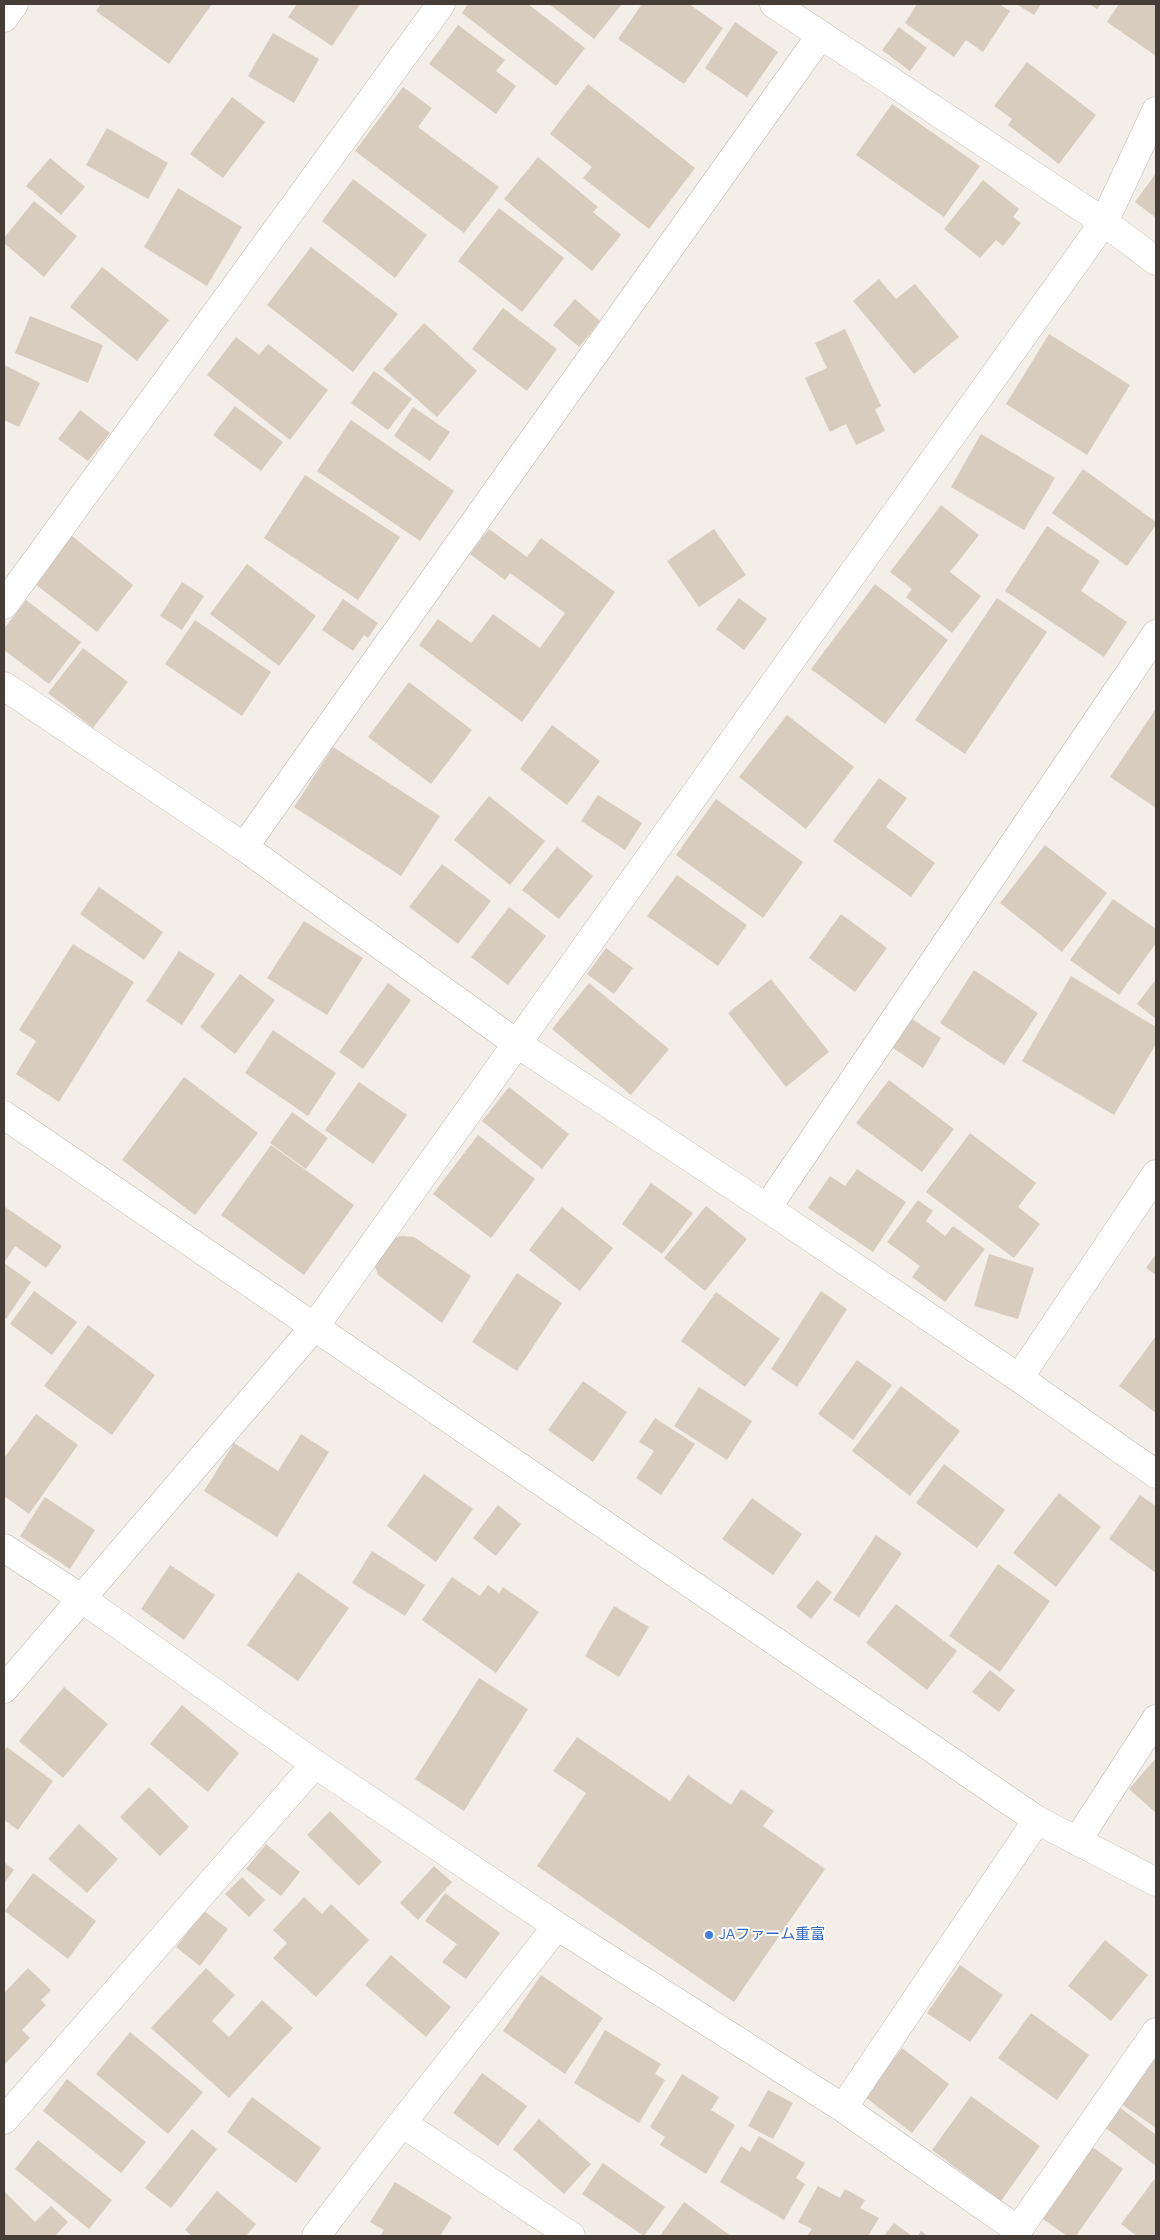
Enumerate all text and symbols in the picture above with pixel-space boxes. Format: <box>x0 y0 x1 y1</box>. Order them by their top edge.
place label: JAファーム重富 <box>719 1926 825 1944</box>
marker: JAファーム重富 <box>703 1929 715 1941</box>

